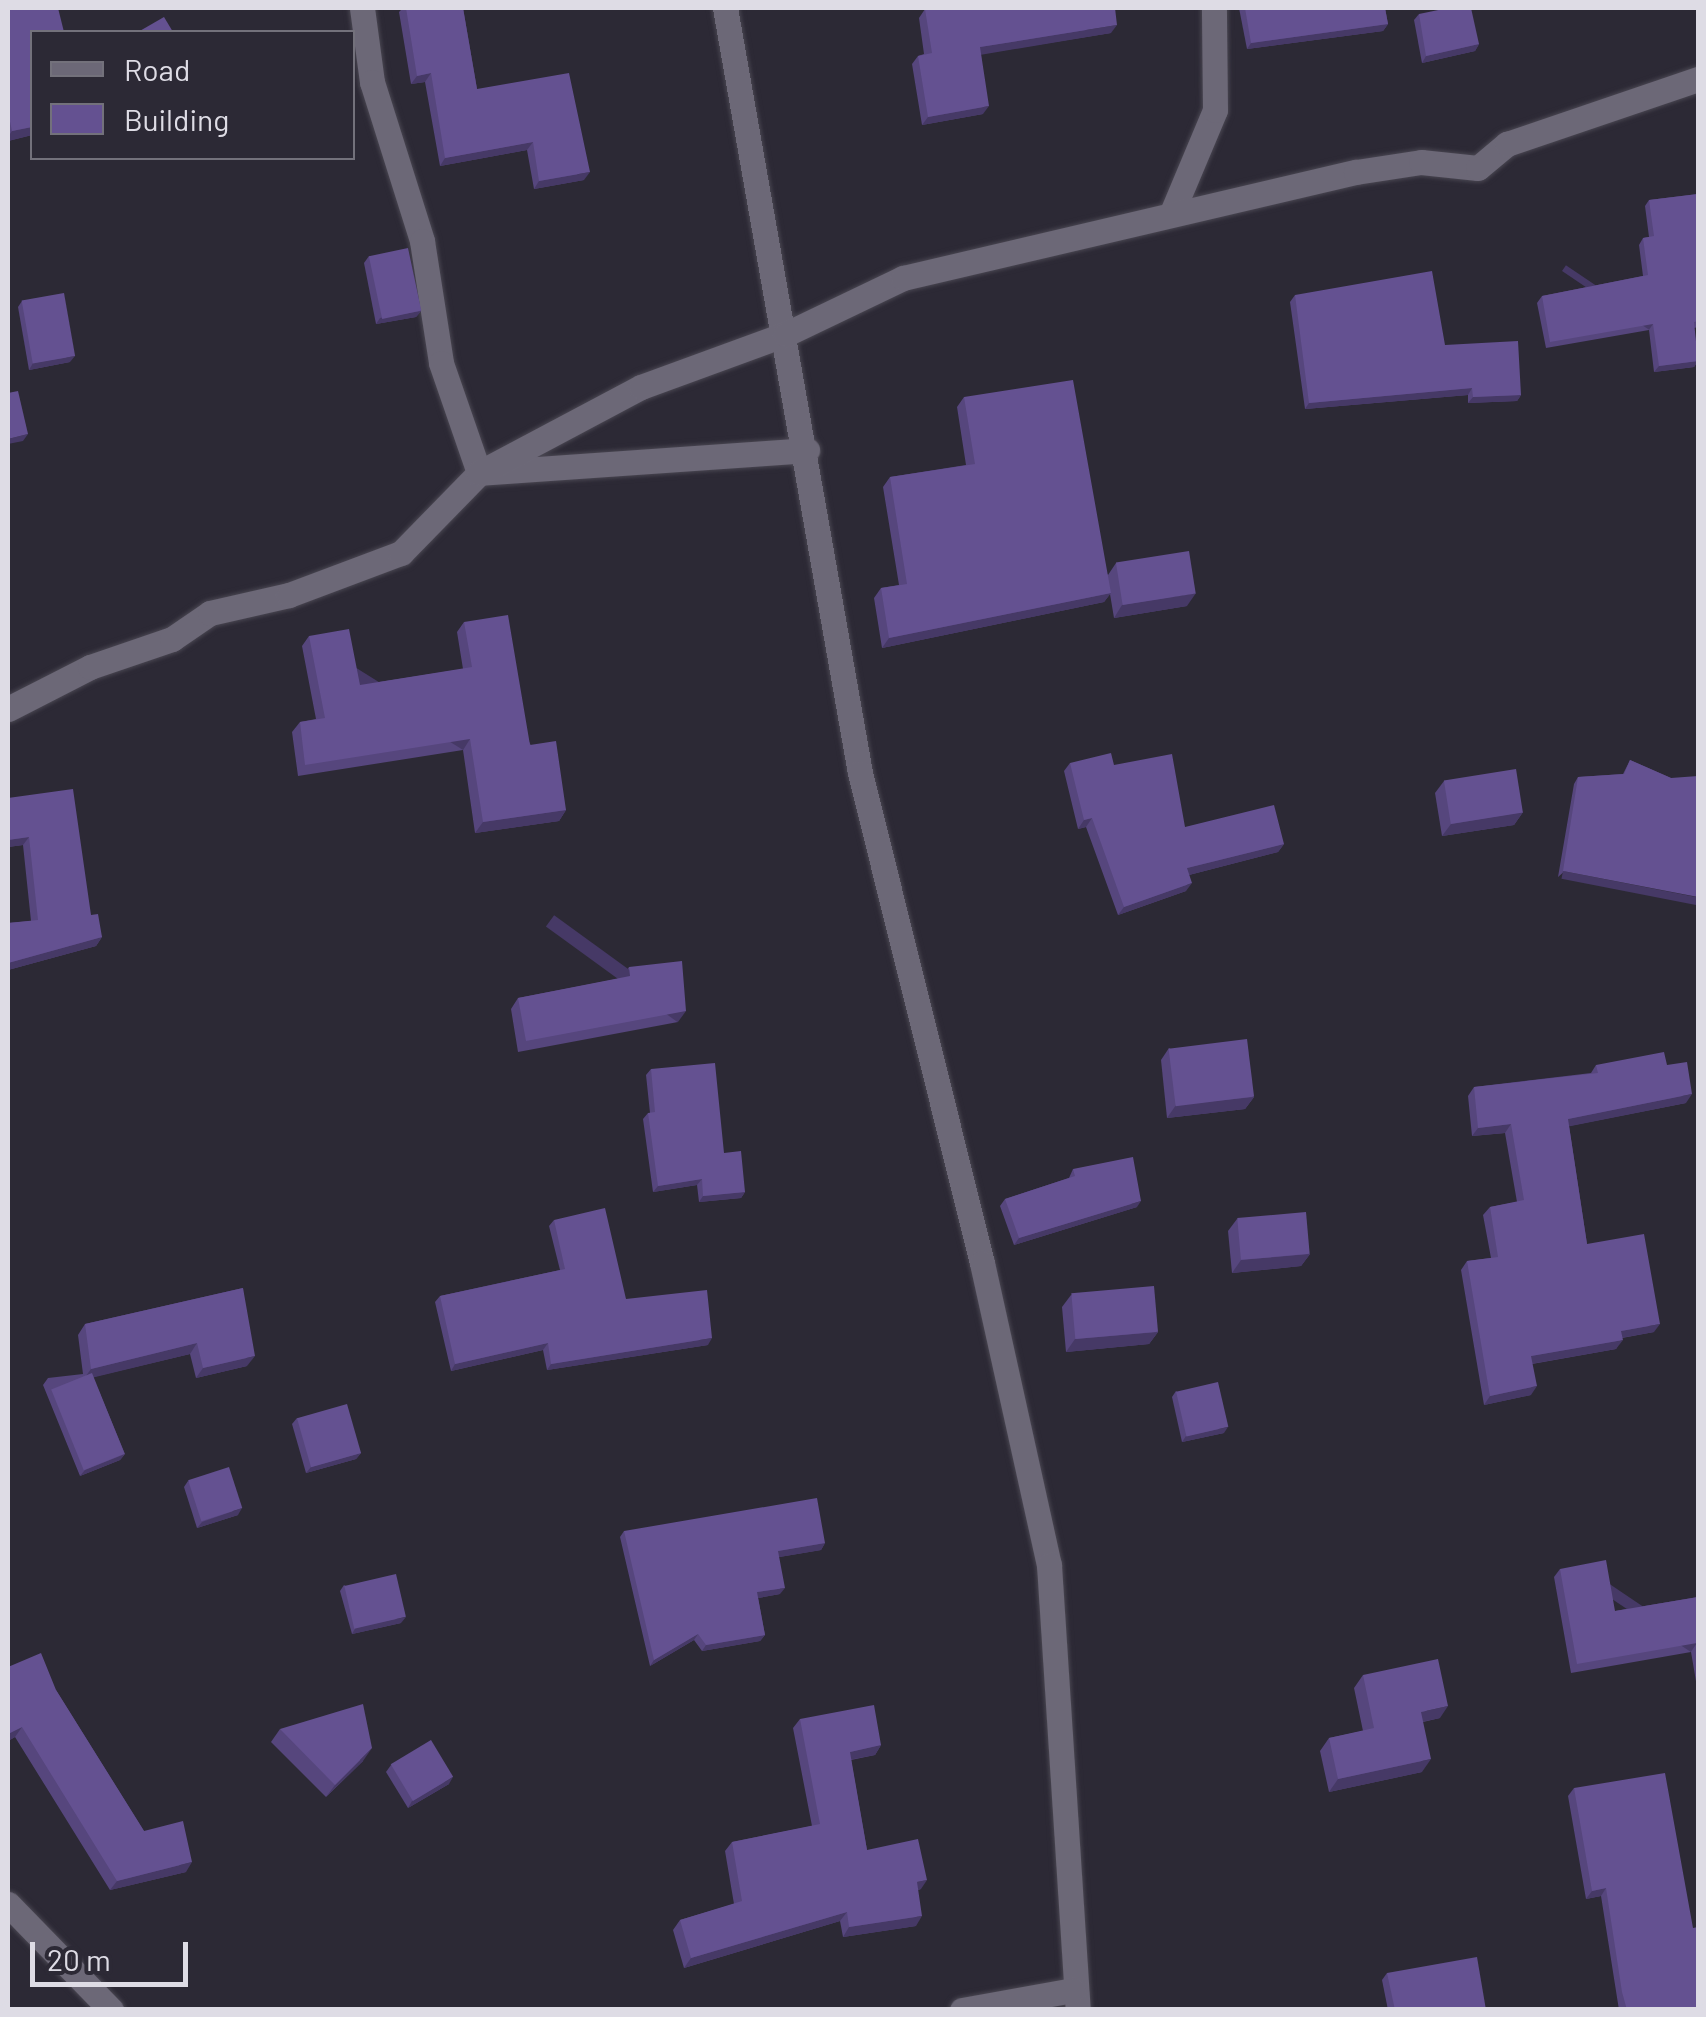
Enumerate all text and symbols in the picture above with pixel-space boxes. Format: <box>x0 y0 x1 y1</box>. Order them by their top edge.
legend <box>30 30 355 160</box>
text: Road <box>124 51 190 87</box>
text: Building <box>124 101 229 137</box>
scale bar <box>35 1922 192 1984</box>
text: 20 m <box>47 1941 111 1977</box>

